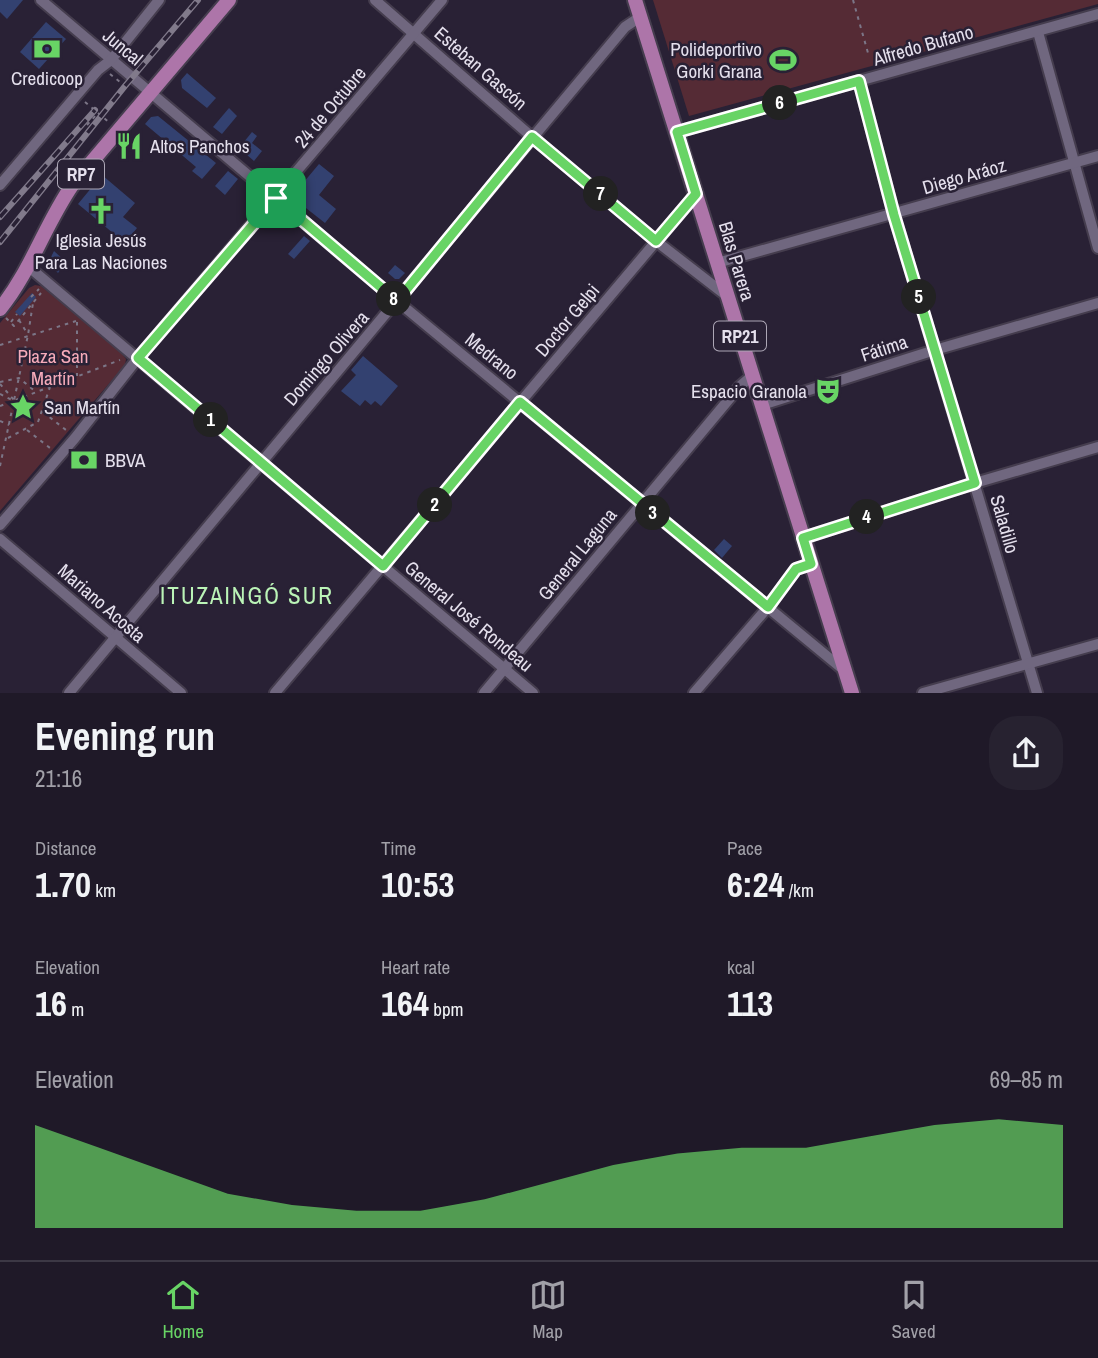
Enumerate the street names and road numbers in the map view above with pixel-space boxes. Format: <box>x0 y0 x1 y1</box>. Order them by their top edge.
street label: Alfredo Bufano <box>869 18 976 72</box>
street label: Esteban Gascón <box>429 20 533 116</box>
street label: Juncal <box>97 23 149 71</box>
street label: 24 de Octubre <box>288 61 372 153</box>
street label: Diego Aráoz <box>919 152 1009 200</box>
road number: RP7 <box>58 160 104 188</box>
street label: Blas Parera <box>713 218 761 304</box>
street label: Doctor Gelpi <box>529 278 605 362</box>
street label: Domingo Olivera <box>278 305 375 411</box>
road number: RP21 <box>714 322 766 350</box>
street label: Medrano <box>460 327 524 385</box>
street label: Fátima <box>857 328 911 368</box>
street label: Saladillo <box>984 492 1026 556</box>
street label: General Laguna <box>532 502 622 606</box>
street label: General José Rondeau <box>399 555 539 677</box>
street label: Mariano Acosta <box>53 558 152 649</box>

